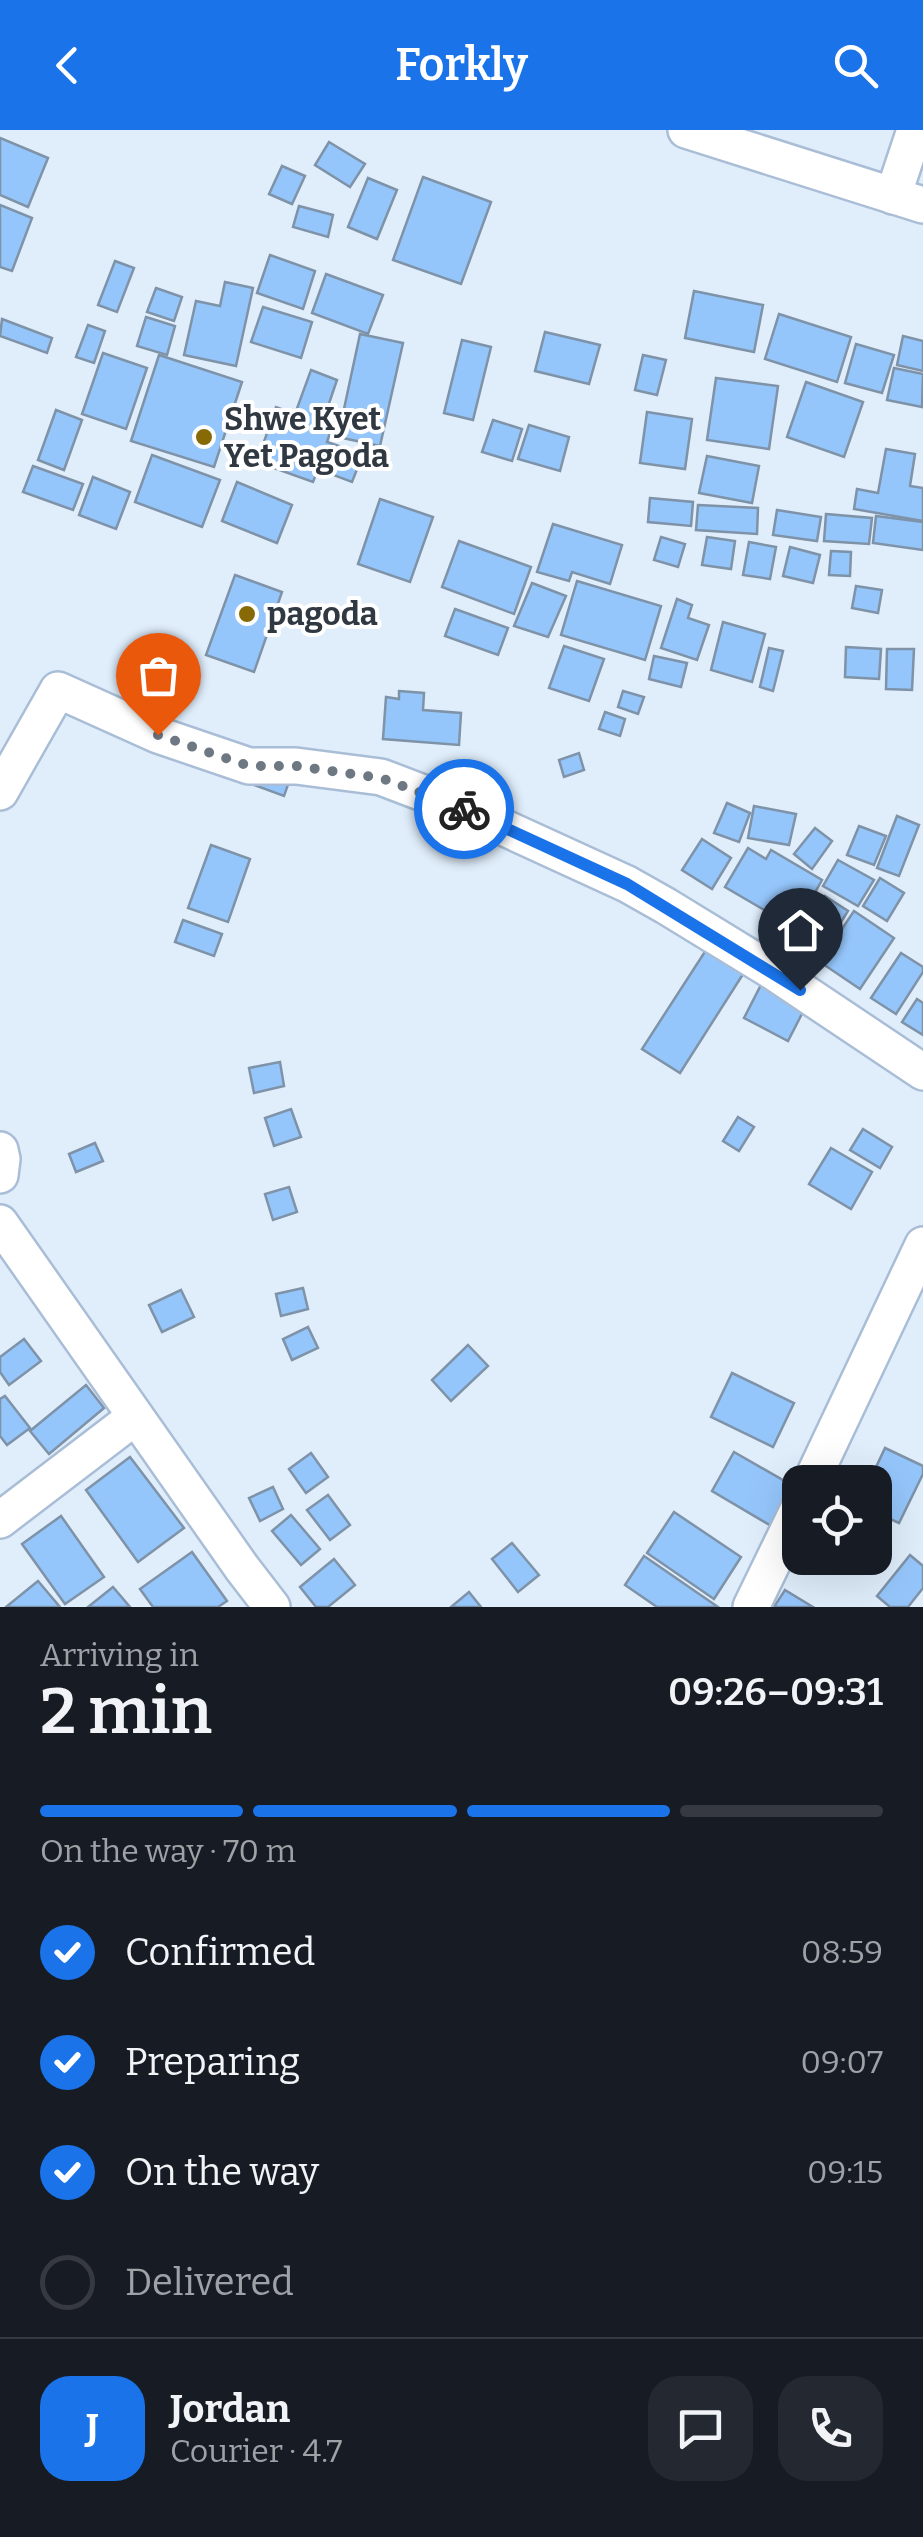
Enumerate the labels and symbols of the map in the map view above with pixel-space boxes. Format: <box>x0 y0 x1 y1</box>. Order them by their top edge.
place label: Shwe Kyet Yet Pagoda <box>224 400 389 475</box>
marker: Shwe Kyet Yet Pagoda <box>193 426 215 448</box>
place label: pagoda <box>267 595 378 633</box>
marker: pagoda <box>236 603 258 625</box>
pin <box>116 633 201 736</box>
courier <box>414 759 514 859</box>
pin <box>758 888 843 991</box>

